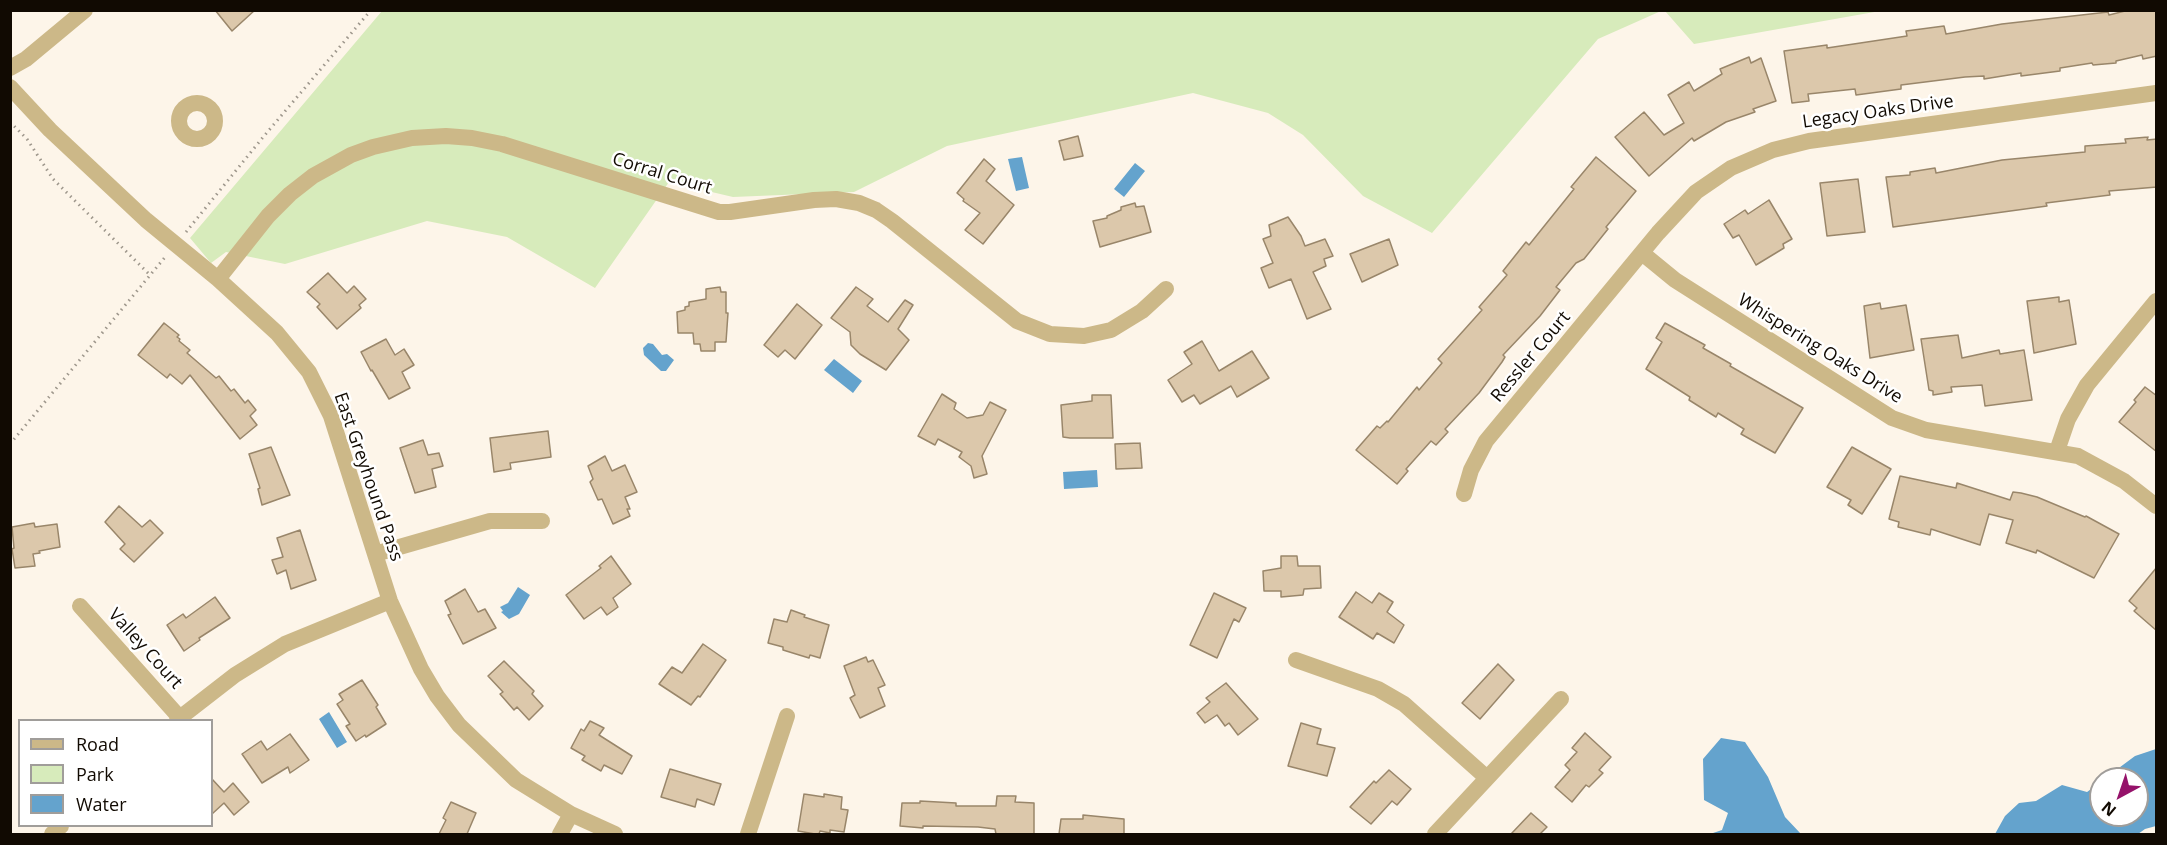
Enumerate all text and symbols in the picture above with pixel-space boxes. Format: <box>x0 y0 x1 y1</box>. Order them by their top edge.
street label: Legacy Oaks Drive <box>1801 91 1955 133</box>
street label: Corral Court <box>610 149 714 199</box>
street label: Whispering Oaks Drive <box>1734 289 1906 409</box>
street label: Ressler Court <box>1487 307 1575 407</box>
street label: East Greyhound Pass <box>329 390 407 564</box>
street label: Valley Court <box>103 604 187 694</box>
legend <box>18 719 213 827</box>
text: Road <box>76 732 119 756</box>
text: Park <box>76 762 114 786</box>
north arrow <box>2089 767 2149 827</box>
text: Water <box>76 792 127 816</box>
text: N <box>2097 797 2121 822</box>

